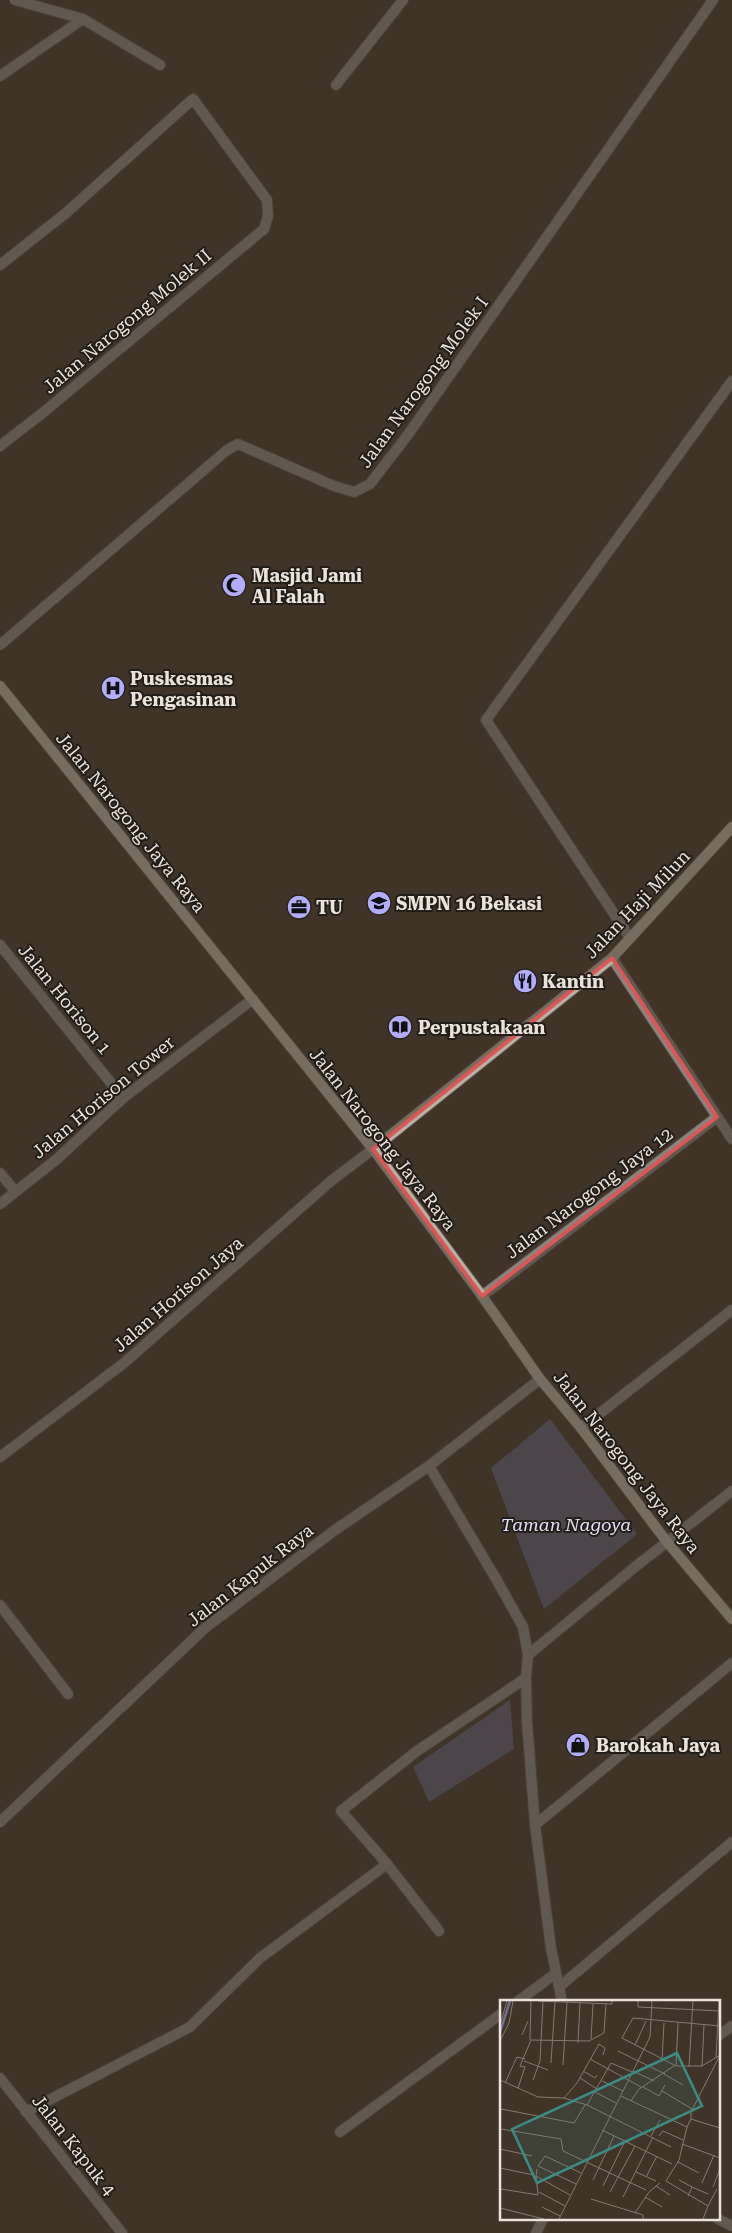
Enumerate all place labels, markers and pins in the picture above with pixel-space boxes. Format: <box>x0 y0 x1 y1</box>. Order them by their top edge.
place label: Masjid Jami Al Falah <box>252 565 362 607</box>
mosque icon: Masjid Jami Al Falah <box>221 572 247 598</box>
place label: Puskesmas Pengasinan <box>130 668 236 710</box>
hospital icon: Puskesmas Pengasinan <box>100 675 126 701</box>
school or university icon: SMPN 16 Bekasi <box>366 890 392 916</box>
place label: SMPN 16 Bekasi <box>396 893 542 914</box>
office icon: TU <box>286 894 312 920</box>
place label: TU <box>316 897 343 918</box>
restaurant icon: Kantin <box>512 968 538 994</box>
place label: Kantin <box>542 971 604 992</box>
library icon: Perpustakaan <box>387 1014 413 1040</box>
place label: Perpustakaan <box>418 1017 545 1038</box>
shop icon: Barokah Jaya <box>565 1732 591 1758</box>
place label: Barokah Jaya <box>596 1735 721 1756</box>

